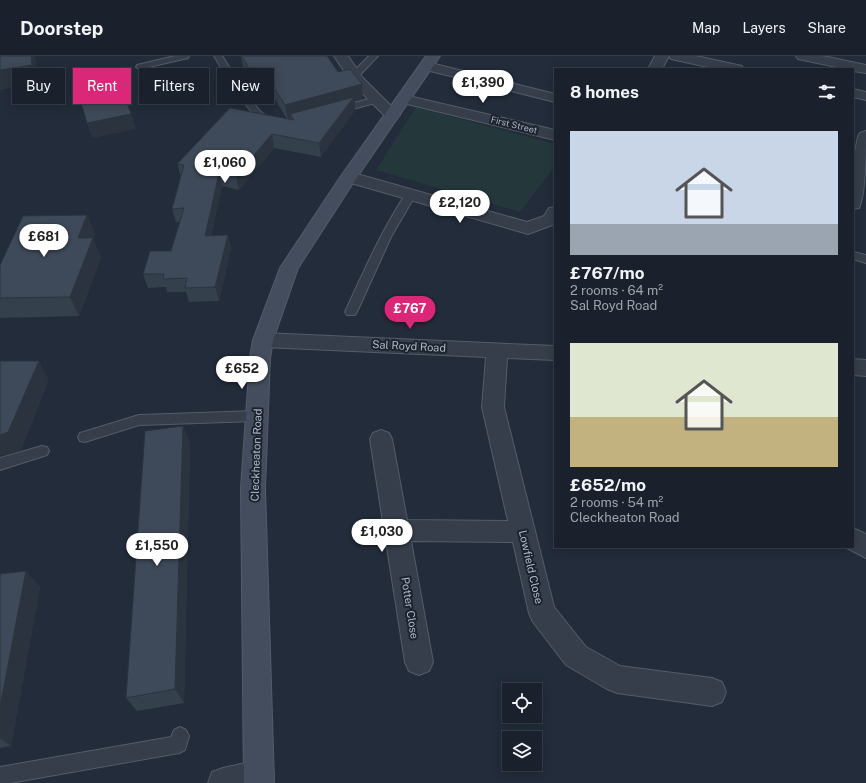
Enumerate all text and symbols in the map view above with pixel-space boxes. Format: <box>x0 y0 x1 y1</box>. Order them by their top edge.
text: Doorstep <box>20 17 103 39</box>
text: Map <box>692 20 720 36</box>
text: Layers <box>742 20 786 36</box>
text: Share <box>808 20 846 36</box>
chip: Buy <box>12 68 65 104</box>
chip: Rent <box>73 68 131 104</box>
chip: Filters <box>139 68 209 104</box>
chip: New <box>217 68 274 104</box>
pin: £1,390 <box>450 70 516 104</box>
text: £1,390 <box>461 75 505 90</box>
icon: filters <box>816 81 838 103</box>
text: 8 homes <box>570 82 639 102</box>
street label: First Street <box>490 113 539 136</box>
pin: £1,060 <box>192 150 258 184</box>
text: £1,060 <box>204 155 246 170</box>
icon: home <box>668 157 740 229</box>
pin: £2,120 <box>427 190 493 224</box>
text: £2,120 <box>439 195 481 210</box>
pin: £681 <box>20 224 68 258</box>
text: £681 <box>28 229 60 244</box>
text: £767/mo <box>570 263 645 283</box>
text: 2 rooms · 64 m² <box>570 283 663 298</box>
pin: £767 <box>386 296 434 330</box>
text: Sal Royd Road <box>570 298 657 313</box>
text: £767 <box>394 301 426 316</box>
street label: Sal Royd Road <box>372 338 446 354</box>
pin: £652 <box>218 356 266 390</box>
text: £652 <box>225 361 259 376</box>
icon: home <box>668 369 740 441</box>
street label: Cleckheaton Road <box>248 408 264 502</box>
text: £652/mo <box>570 475 646 495</box>
text: 2 rooms · 54 m² <box>570 495 663 510</box>
text: Cleckheaton Road <box>570 510 680 525</box>
pin: £1,030 <box>349 519 415 553</box>
text: £1,030 <box>361 524 403 539</box>
street label: Lowfield Close <box>517 529 545 605</box>
pin: £1,550 <box>124 533 190 567</box>
text: £1,550 <box>135 538 179 553</box>
street label: Potter Close <box>399 576 421 640</box>
map controls <box>502 683 542 771</box>
button: locate <box>502 683 542 723</box>
button: layers <box>502 731 542 771</box>

